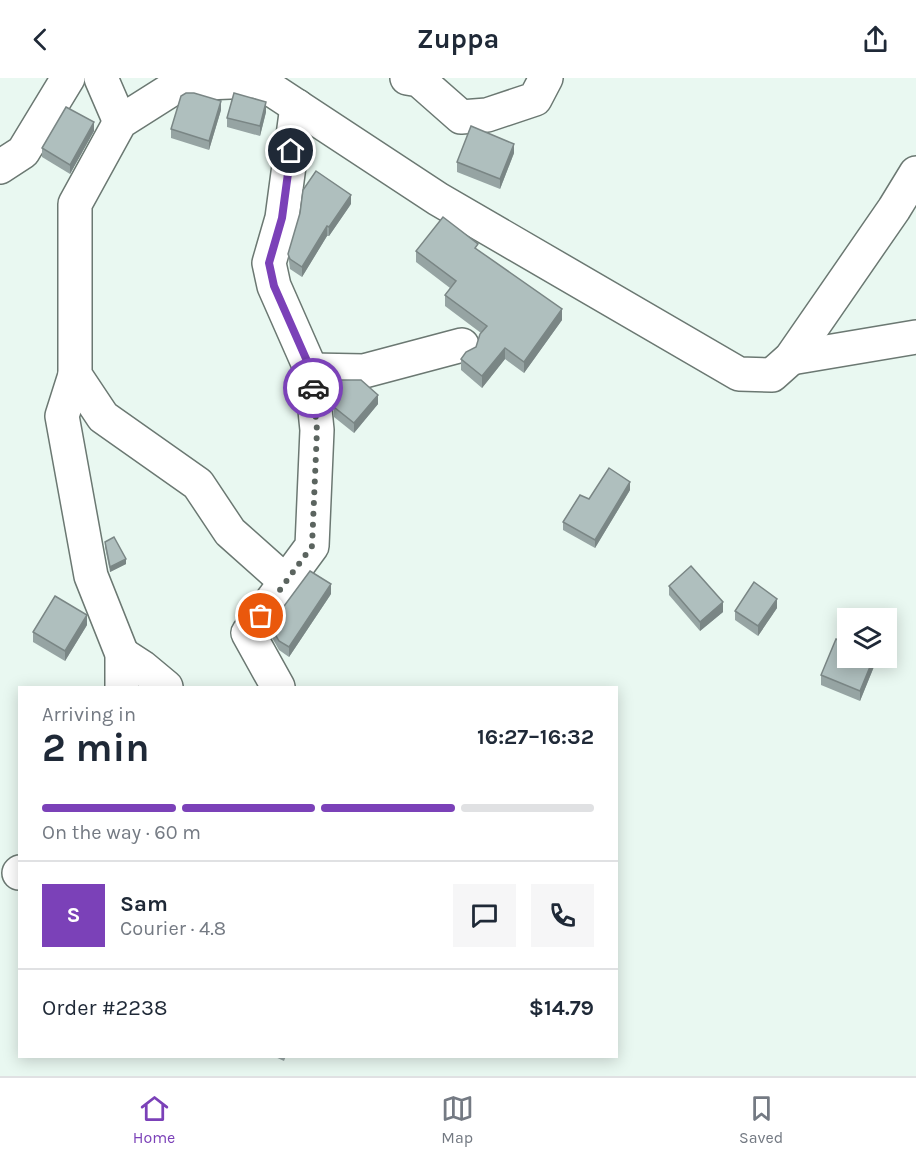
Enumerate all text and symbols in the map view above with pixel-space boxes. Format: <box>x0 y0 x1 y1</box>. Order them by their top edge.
icon: back <box>24 23 57 56</box>
text: Zuppa <box>417 23 499 55</box>
icon: share <box>859 23 892 56</box>
pin <box>265 125 316 176</box>
icon: home <box>274 134 307 167</box>
courier <box>283 358 343 418</box>
icon: car <box>297 372 330 405</box>
pin <box>235 590 286 641</box>
icon: bag <box>244 599 277 632</box>
map controls <box>837 608 897 668</box>
button: layers <box>837 608 897 668</box>
text: Arriving in <box>42 703 136 726</box>
text: 16:27–16:32 <box>477 724 594 750</box>
text: 2 min <box>42 725 150 771</box>
text: On the way · 60 m <box>42 821 201 844</box>
button: chat <box>453 884 516 947</box>
button: phone <box>531 884 594 947</box>
text: Sam <box>120 891 168 917</box>
text: S <box>66 902 81 928</box>
text: Courier · 4.8 <box>120 917 226 940</box>
text: Order #2238 <box>42 995 167 1021</box>
text: $14.79 <box>529 995 594 1021</box>
tab: Home <box>133 1092 175 1147</box>
tab: Map <box>441 1092 474 1147</box>
tab: Saved <box>739 1092 783 1147</box>

